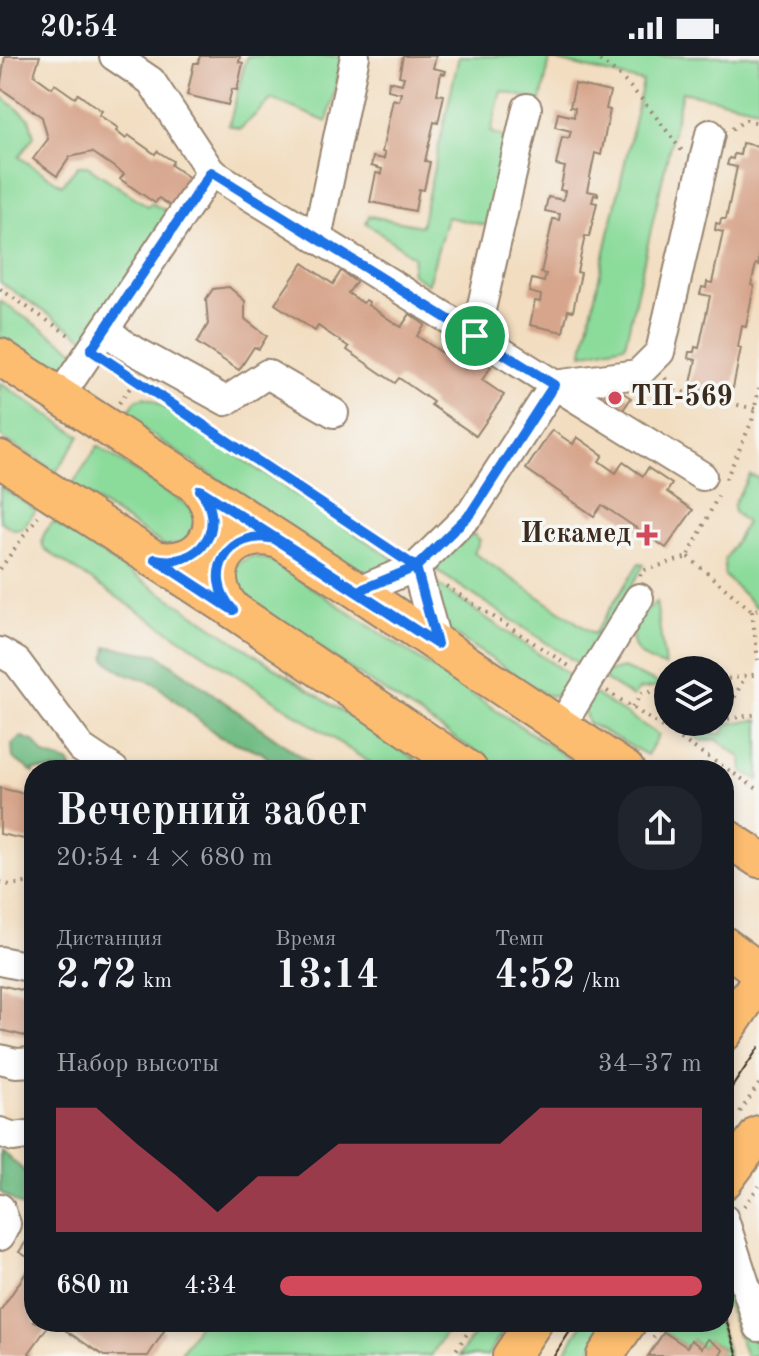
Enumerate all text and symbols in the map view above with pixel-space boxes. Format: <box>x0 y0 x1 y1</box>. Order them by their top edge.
text: 20:54 <box>40 13 118 43</box>
pin <box>441 302 509 370</box>
icon: arrive <box>453 314 497 358</box>
place label: ТП-569 <box>631 384 733 412</box>
marker: ТП-569 <box>606 389 624 407</box>
place label: Искамед <box>520 521 631 549</box>
marker: Искамед <box>638 526 656 544</box>
map controls <box>654 656 734 736</box>
button: layers <box>654 656 734 736</box>
button: share <box>618 786 702 870</box>
text: Вечерний забег <box>56 790 367 834</box>
text: 20:54 · 4 × 680 m <box>56 845 273 871</box>
text: Дистанция <box>56 928 162 950</box>
text: Время <box>275 928 336 950</box>
text: Темп <box>495 928 544 950</box>
text: 2.72 <box>56 957 137 997</box>
text: 13:14 <box>275 957 379 997</box>
text: 4:52 <box>495 957 575 997</box>
text: km <box>137 970 172 992</box>
text: /km <box>575 970 620 992</box>
text: Набор высоты <box>56 1051 219 1077</box>
text: 34–37 m <box>598 1051 702 1077</box>
text: 680 m <box>56 1273 129 1299</box>
text: 4:34 <box>184 1273 237 1299</box>

